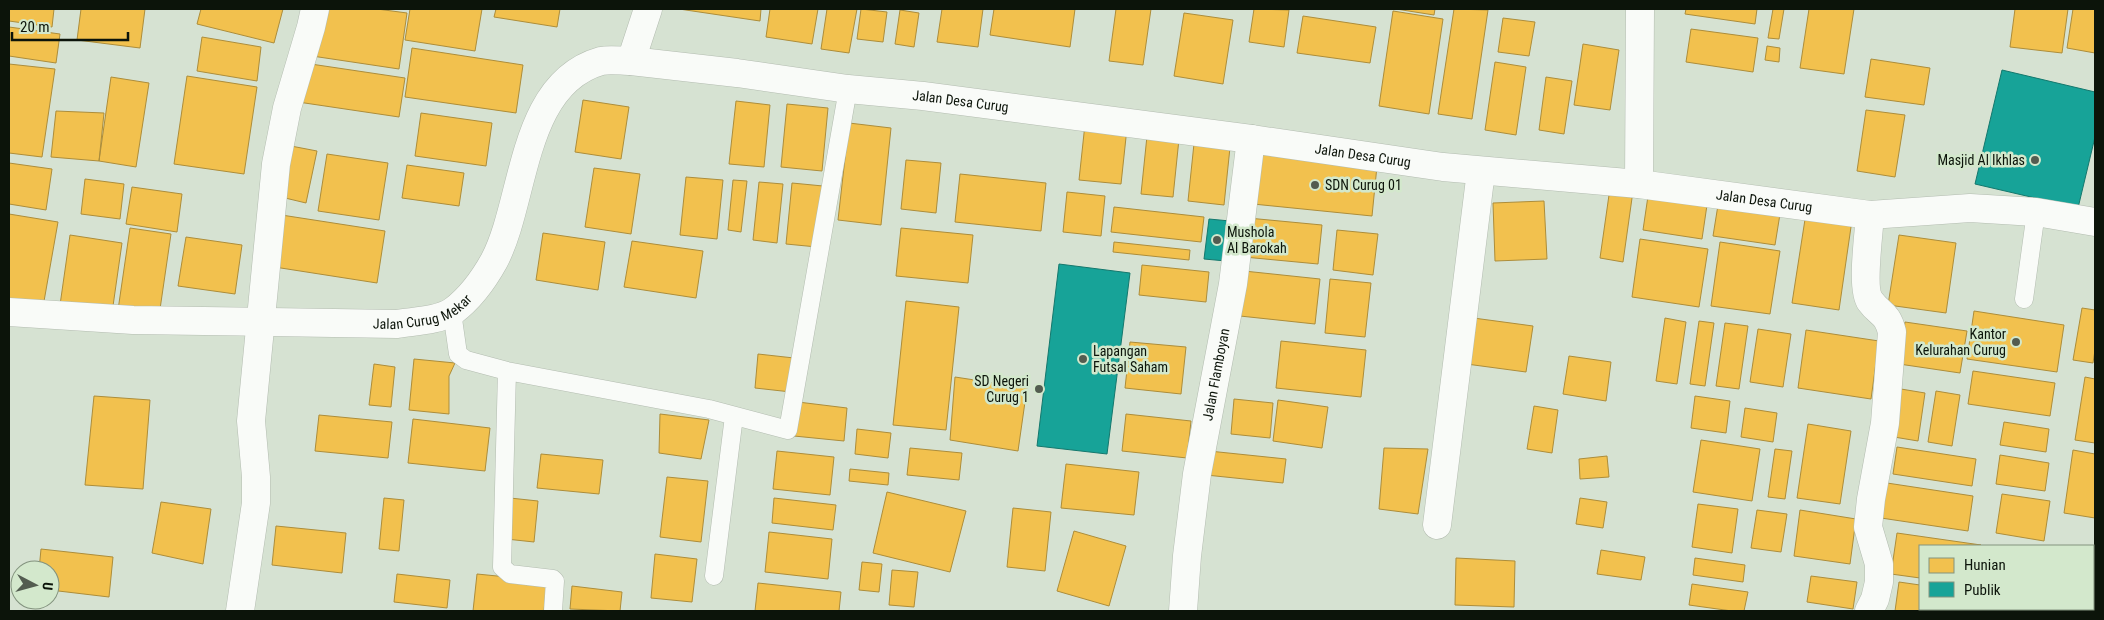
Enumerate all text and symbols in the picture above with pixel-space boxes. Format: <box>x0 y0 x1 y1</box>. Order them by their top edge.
scale bar <box>12 10 129 42</box>
text: 20 m <box>20 18 50 36</box>
street label: Jalan Desa Curug <box>912 87 1010 115</box>
street label: Jalan Desa Curug <box>1314 140 1412 170</box>
place label: Masjid Al Ikhlas <box>1937 152 2025 168</box>
marker: Masjid Al Ikhlas <box>2029 154 2041 166</box>
place label: SDN Curug 01 <box>1325 177 1402 193</box>
marker: SDN Curug 01 <box>1309 179 1321 191</box>
street label: Jalan Desa Curug <box>1715 186 1813 215</box>
place label: Mushola Al Barokah <box>1227 224 1287 256</box>
marker: Mushola Al Barokah <box>1211 234 1223 246</box>
street label: Jalan Curug Mekar <box>373 291 475 332</box>
place label: Kantor Kelurahan Curug <box>1915 326 2006 358</box>
street label: Jalan Flamboyan <box>1199 327 1232 422</box>
marker: Kantor Kelurahan Curug <box>2010 336 2022 348</box>
place label: Lapangan Futsal Saham <box>1093 343 1168 375</box>
marker: Lapangan Futsal Saham <box>1077 353 1089 365</box>
place label: SD Negeri Curug 1 <box>974 373 1029 405</box>
marker: SD Negeri Curug 1 <box>1033 383 1045 395</box>
legend <box>1919 545 2094 610</box>
text: Hunian <box>1964 556 2006 574</box>
north arrow <box>10 560 60 610</box>
text: Publik <box>1964 581 2001 599</box>
text: U <box>40 582 56 591</box>

